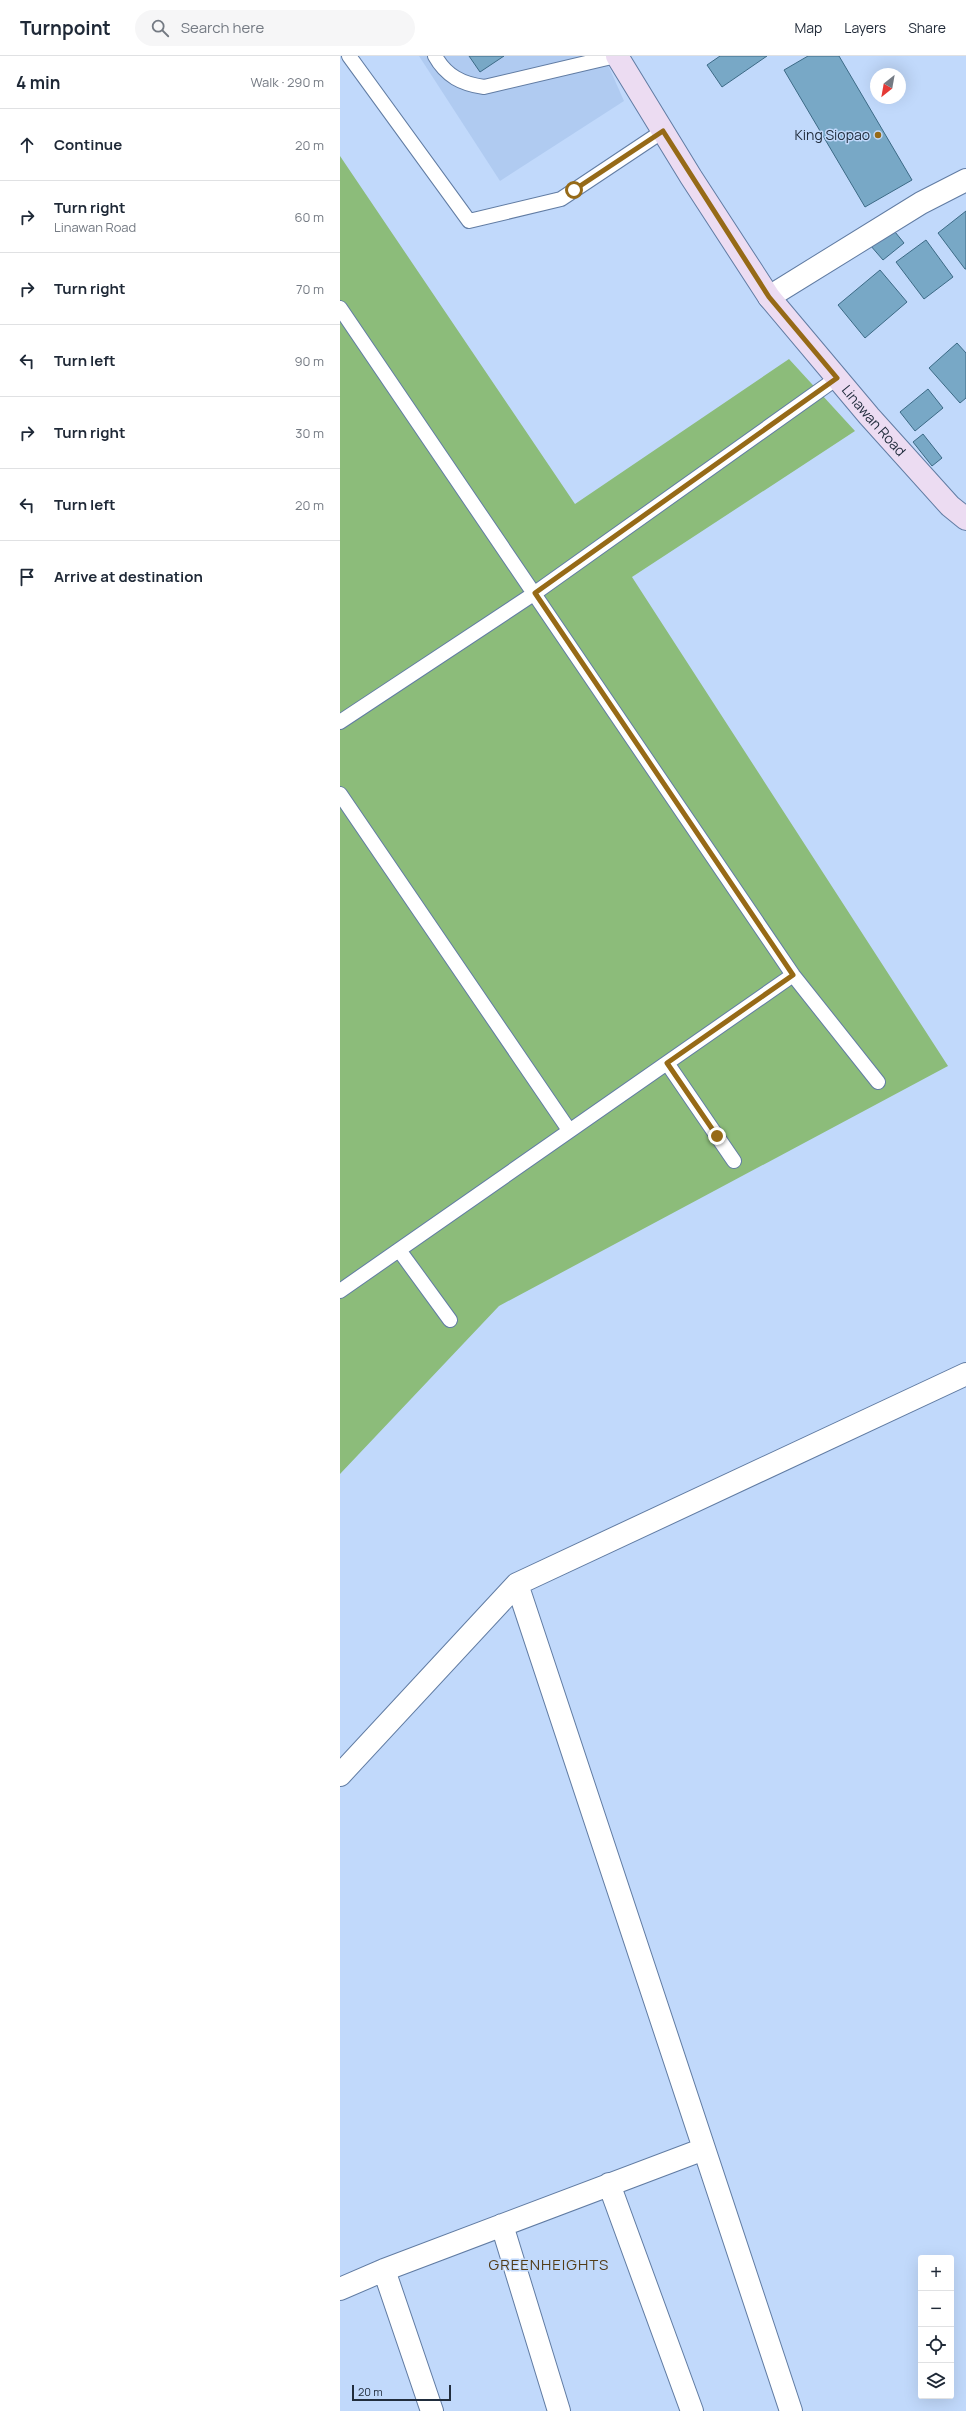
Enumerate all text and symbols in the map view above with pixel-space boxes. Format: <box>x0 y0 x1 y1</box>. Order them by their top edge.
search box <box>135 10 415 46</box>
text: Turnpoint <box>20 15 111 41</box>
icon: search <box>149 17 171 39</box>
text: Search here <box>181 17 264 38</box>
text: Map <box>794 18 822 37</box>
text: Layers <box>844 18 886 37</box>
text: Share <box>908 18 946 37</box>
north arrow <box>870 68 906 104</box>
text: 4 min <box>16 71 60 94</box>
text: Walk · 290 m <box>251 73 324 91</box>
place label: King Siopao <box>794 125 870 144</box>
marker: King Siopao <box>873 130 883 140</box>
icon: ahead <box>16 134 38 156</box>
text: Continue <box>54 134 122 155</box>
text: 20 m <box>295 136 324 154</box>
route start <box>565 181 583 199</box>
text: Turn right <box>54 197 125 218</box>
icon: right <box>16 206 38 228</box>
text: 60 m <box>294 208 324 226</box>
text: Linawan Road <box>54 218 136 236</box>
icon: right <box>16 278 38 300</box>
text: Turn right <box>54 278 125 299</box>
text: 70 m <box>296 280 324 298</box>
icon: left <box>16 350 38 372</box>
text: Turn left <box>54 350 116 371</box>
text: 90 m <box>294 352 324 370</box>
street label: Linawan Road <box>838 381 911 460</box>
icon: right <box>16 422 38 444</box>
text: Turn right <box>54 422 125 443</box>
text: 30 m <box>295 424 324 442</box>
icon: left <box>16 494 38 516</box>
text: Turn left <box>54 494 116 515</box>
text: 20 m <box>295 496 324 514</box>
icon: arrive <box>16 566 38 588</box>
text: Arrive at destination <box>54 566 203 587</box>
route end <box>708 1127 726 1145</box>
district label: GREENHEIGHTS <box>489 2254 609 2275</box>
map controls <box>918 2255 954 2399</box>
button: + <box>918 2255 954 2291</box>
button: − <box>918 2291 954 2327</box>
button: locate <box>918 2327 954 2363</box>
button: layers <box>918 2363 954 2399</box>
scale bar <box>352 2383 451 2402</box>
text: 20 m <box>358 2384 383 2399</box>

